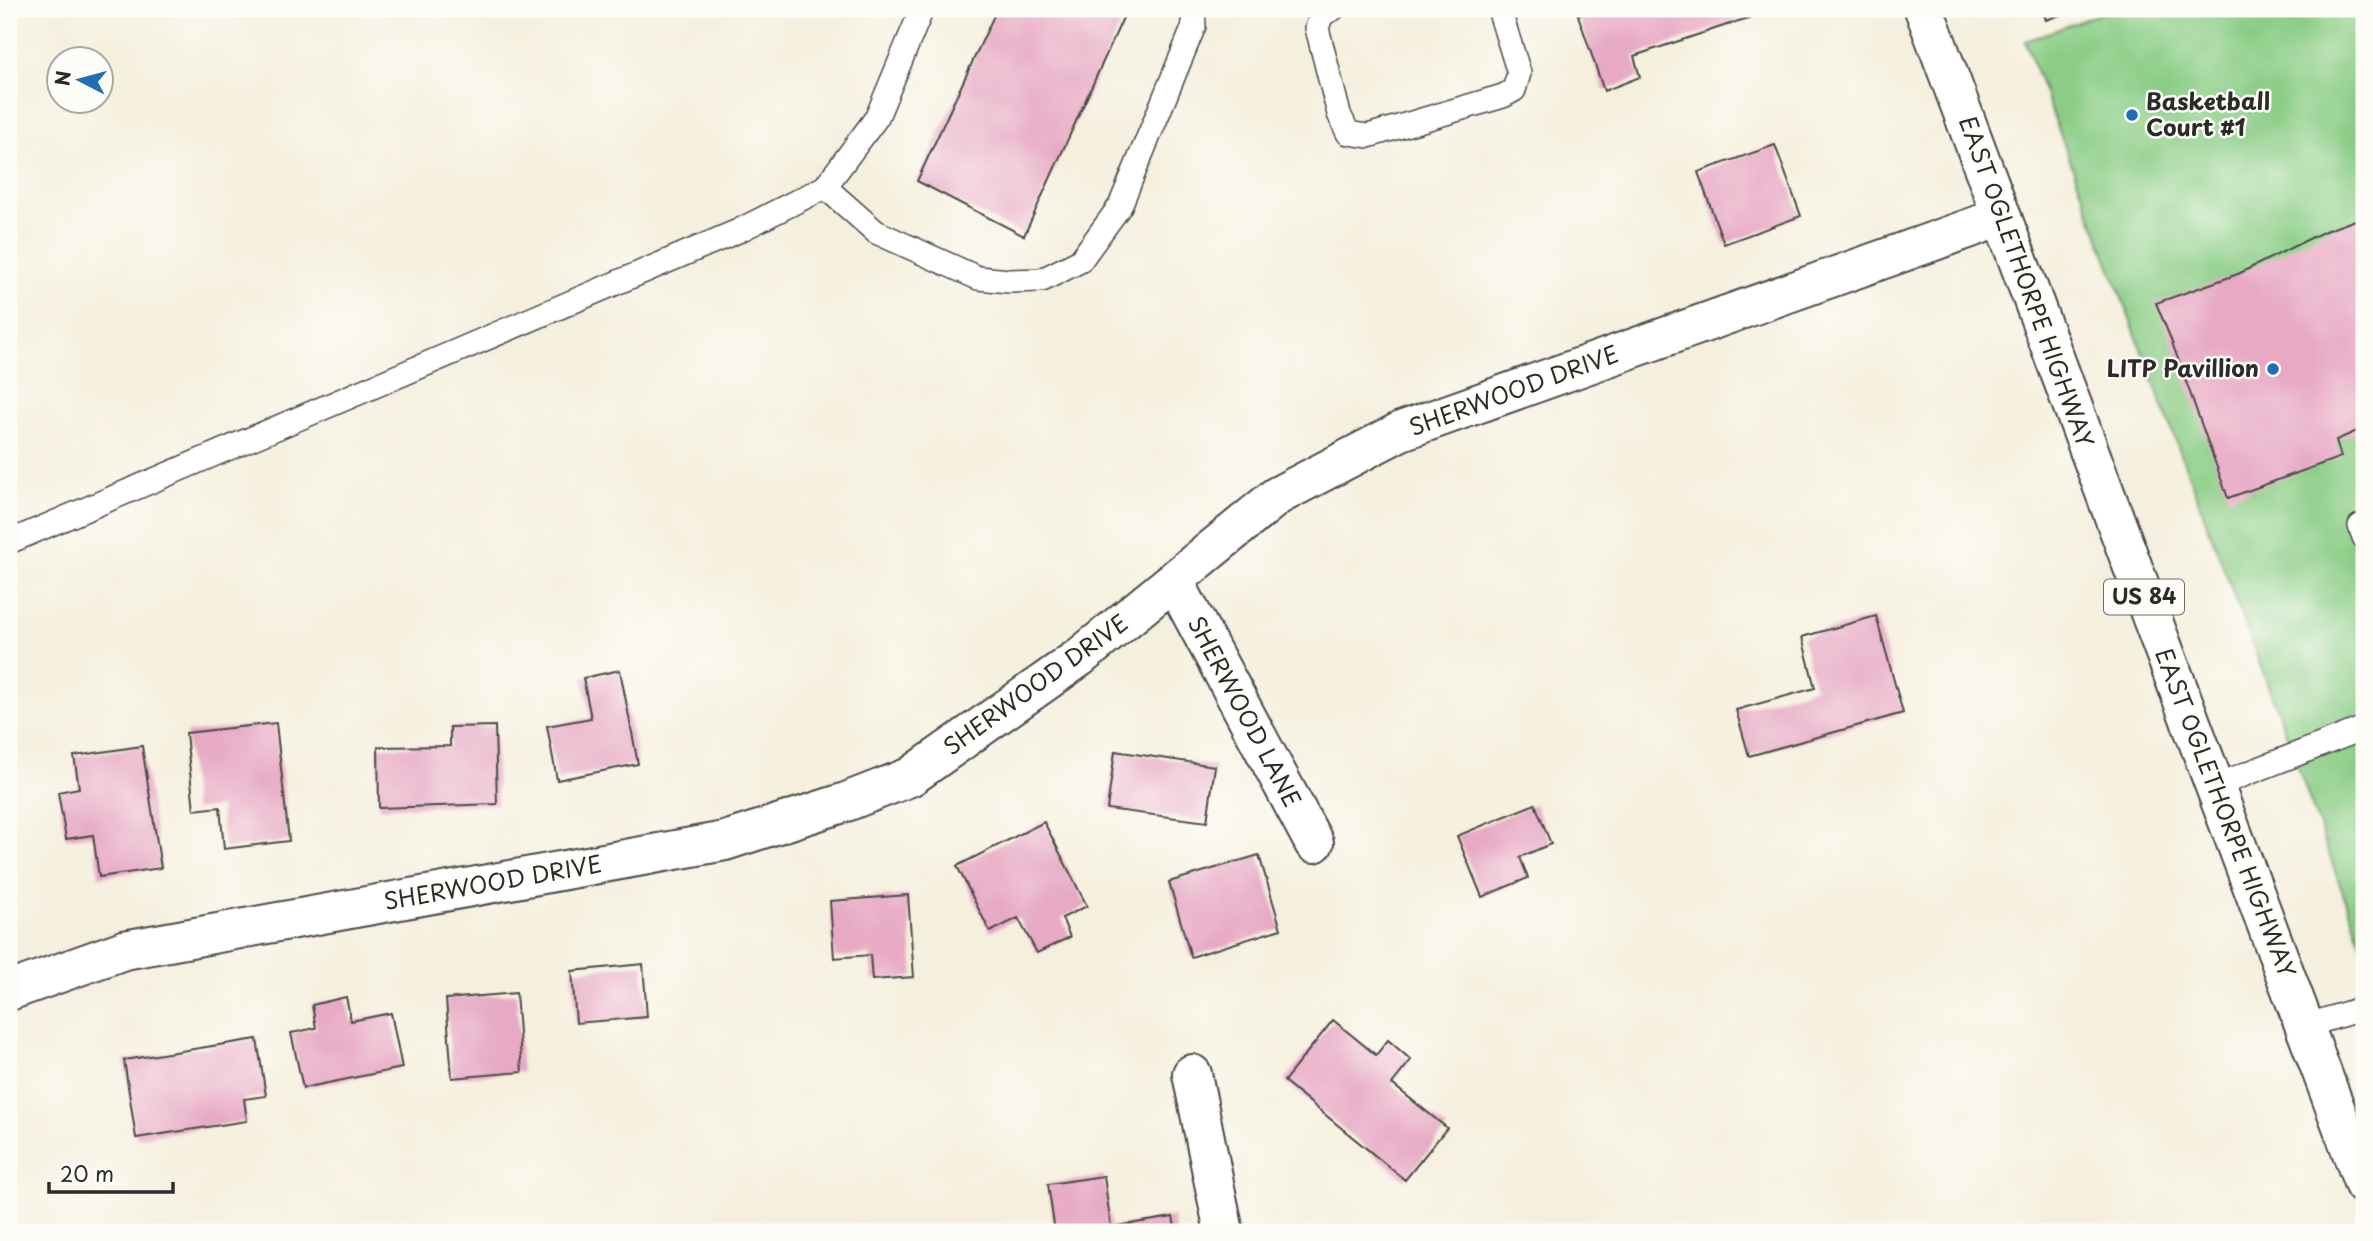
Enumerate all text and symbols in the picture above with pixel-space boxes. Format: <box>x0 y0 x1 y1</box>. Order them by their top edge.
north arrow <box>46 46 116 116</box>
text: N <box>47 69 77 87</box>
place label: Basketball Court #1 <box>2146 83 2270 144</box>
marker: Basketball Court #1 <box>2124 107 2140 123</box>
street label: EAST OGLETHORPE HIGHWAY <box>1951 111 2104 452</box>
street label: SHERWOOD DRIVE <box>1404 335 1623 444</box>
place label: LITP Pavillion <box>2107 350 2259 385</box>
marker: LITP Pavillion <box>2265 361 2281 377</box>
road number: US 84 <box>2104 580 2184 614</box>
street label: SHERWOOD DRIVE <box>936 605 1135 763</box>
street label: SHERWOOD LANE <box>1180 610 1311 813</box>
street label: EAST OGLETHORPE HIGHWAY <box>2147 643 2306 983</box>
street label: SHERWOOD DRIVE <box>381 845 604 918</box>
scale bar <box>49 1150 173 1194</box>
text: 20 m <box>60 1157 114 1189</box>

